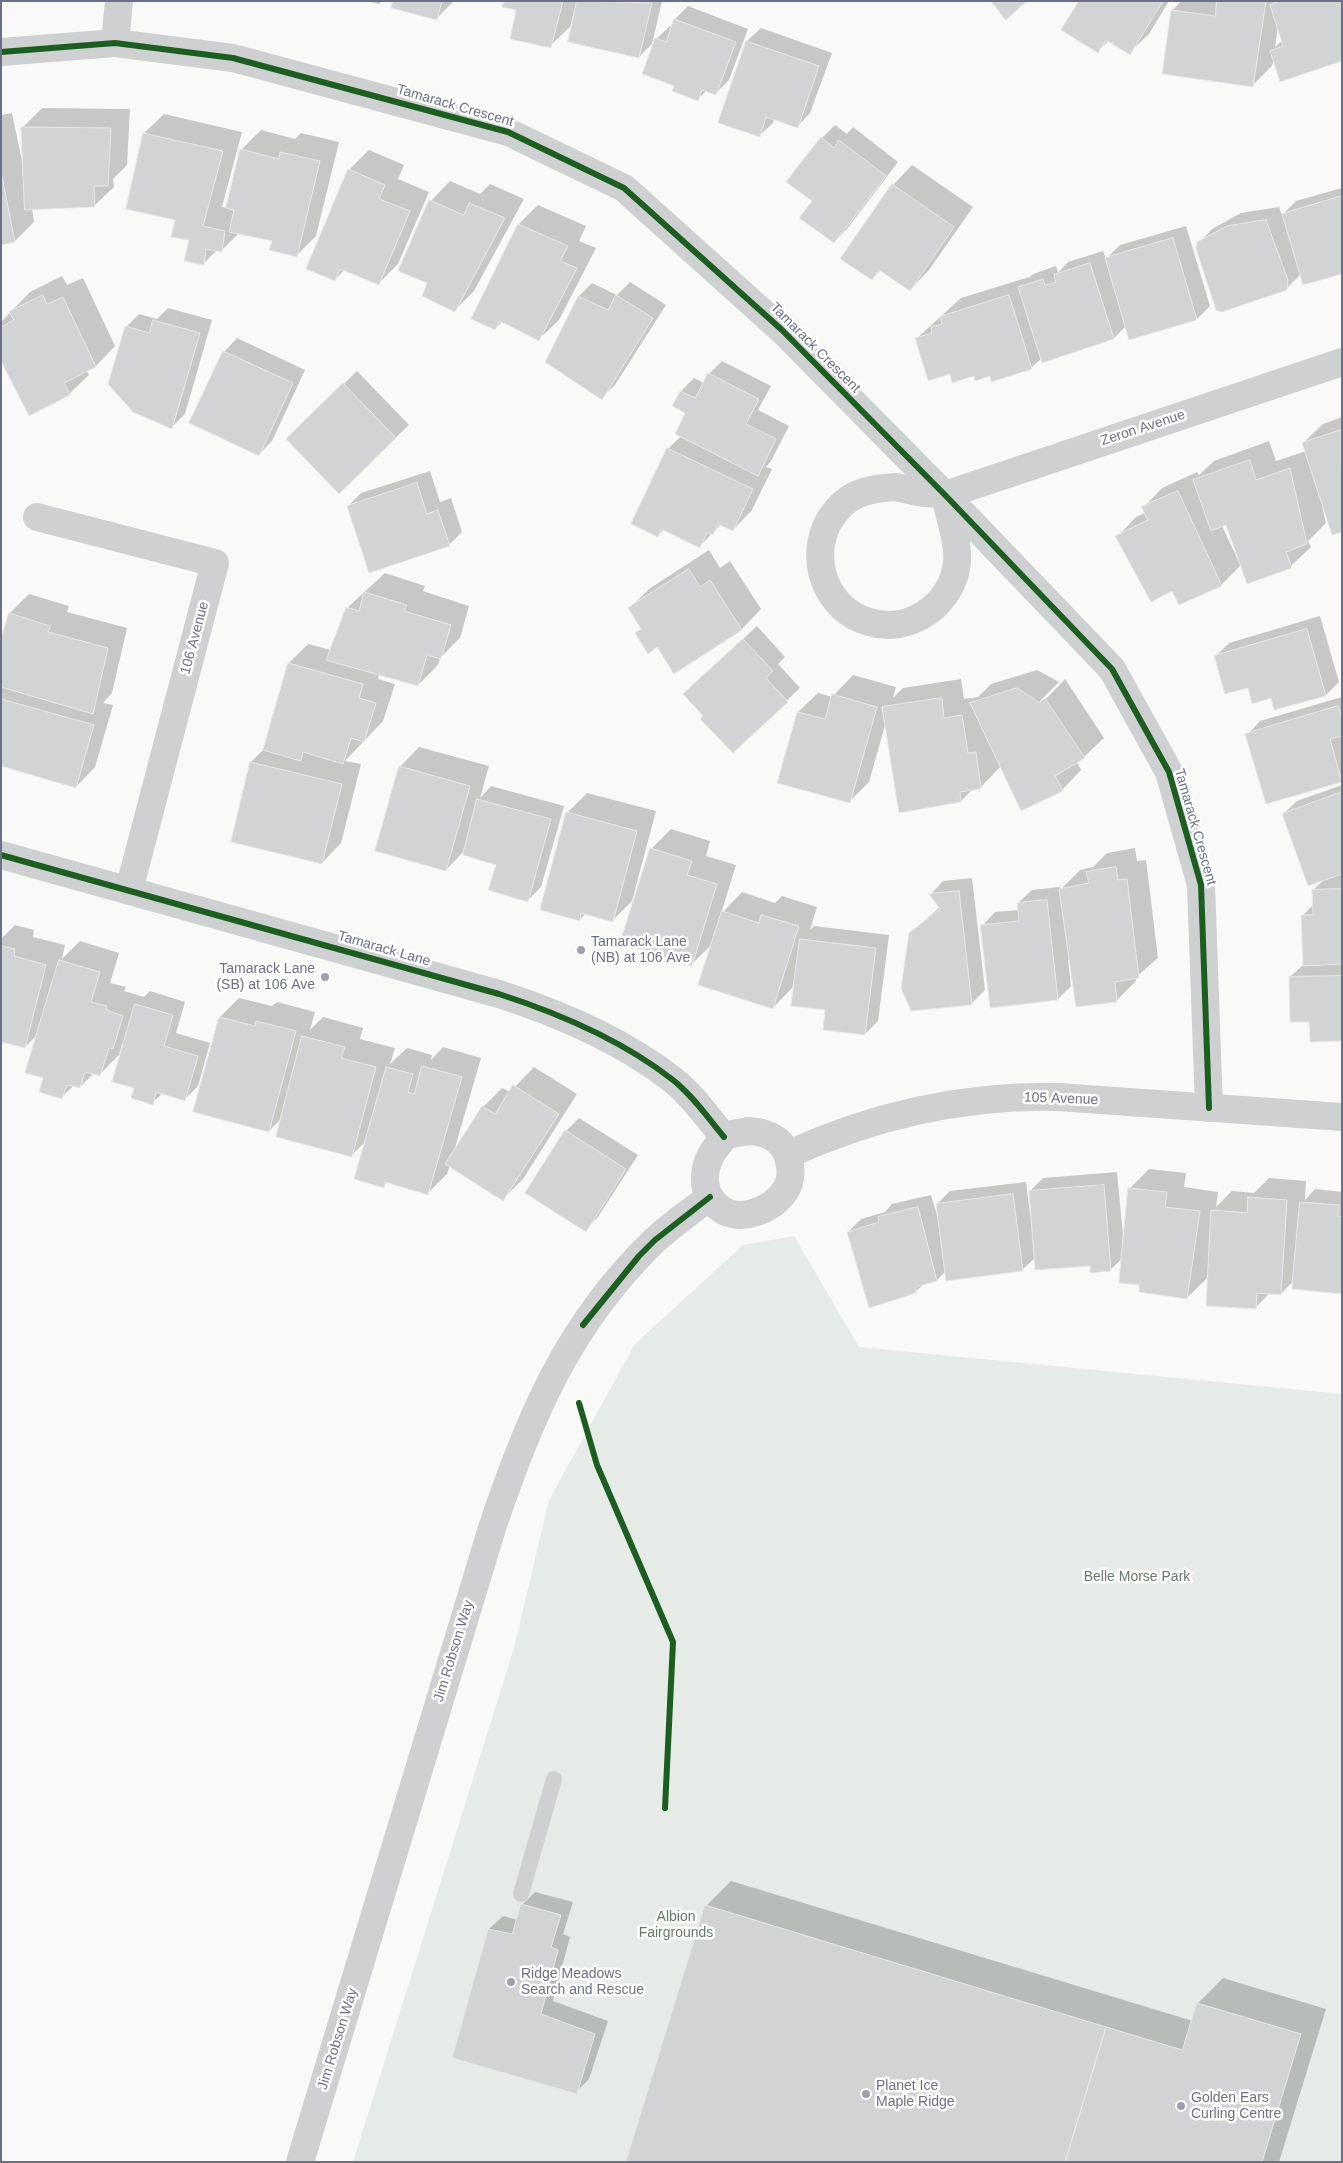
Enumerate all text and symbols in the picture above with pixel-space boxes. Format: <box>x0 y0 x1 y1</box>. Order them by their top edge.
street label: Tamarack Crescent <box>395 81 515 131</box>
street label: Tamarack Crescent <box>766 299 864 397</box>
street label: Zeron Avenue <box>1099 406 1187 450</box>
street label: 106 Avenue <box>177 600 213 676</box>
street label: Tamarack Crescent <box>1170 767 1220 887</box>
street label: Tamarack Lane <box>336 928 432 970</box>
place label: Tamarack Lane (NB) at 106 Ave <box>591 934 690 966</box>
marker: Tamarack Lane (NB) at 106 Ave <box>575 944 587 956</box>
place label: Tamarack Lane (SB) at 106 Ave <box>216 961 315 994</box>
marker: Tamarack Lane (SB) at 106 Ave <box>319 971 331 983</box>
street label: 105 Avenue <box>1023 1089 1099 1109</box>
park label: Belle Morse Park <box>1084 1569 1190 1585</box>
street label: Jim Robson Way <box>431 1598 477 1704</box>
park label: Albion Fairgrounds <box>639 1909 713 1941</box>
place label: Ridge Meadows Search and Rescue <box>521 1966 644 1998</box>
marker: Ridge Meadows Search and Rescue <box>505 1976 517 1988</box>
street label: Jim Robson Way <box>315 1986 361 2092</box>
place label: Planet Ice Maple Ridge <box>876 2078 955 2110</box>
marker: Planet Ice Maple Ridge <box>860 2088 872 2100</box>
place label: Golden Ears Curling Centre <box>1191 2090 1281 2122</box>
marker: Golden Ears Curling Centre <box>1175 2100 1187 2112</box>

